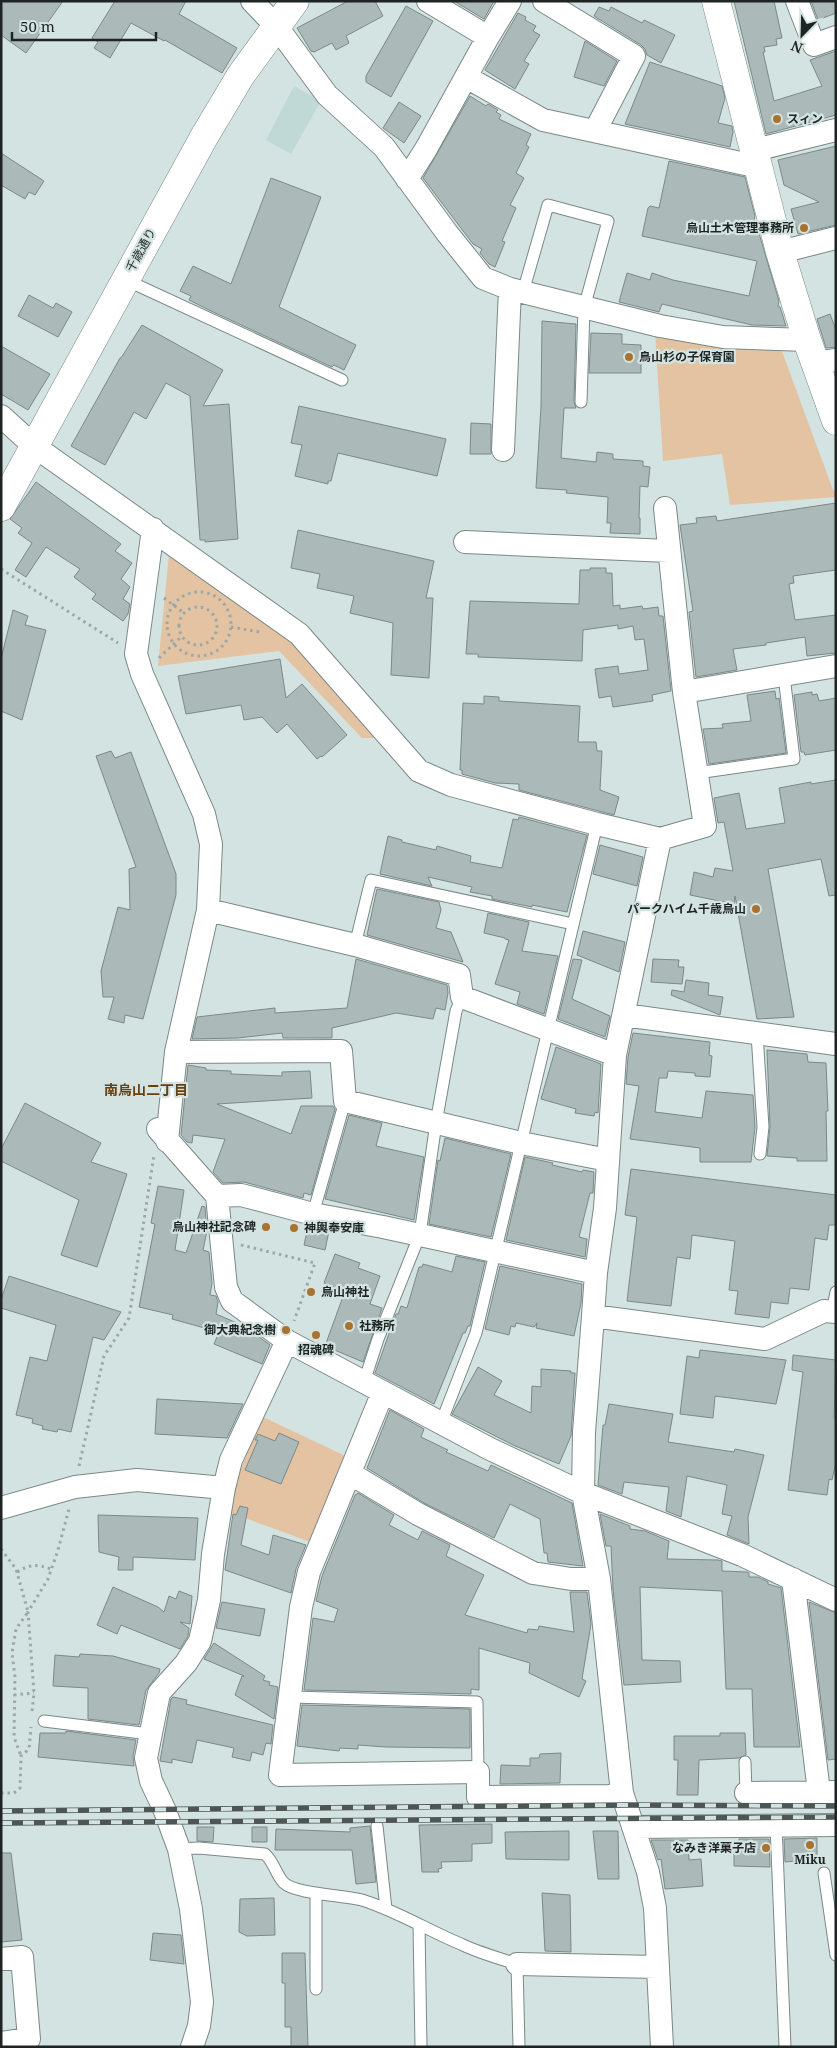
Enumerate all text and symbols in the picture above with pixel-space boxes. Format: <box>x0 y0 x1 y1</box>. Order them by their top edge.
scale bar <box>12 10 156 42</box>
north arrow <box>777 10 827 60</box>
text: 50 m <box>20 16 55 36</box>
text: N <box>788 37 806 58</box>
place label: スィン <box>787 110 823 127</box>
marker: スィン <box>771 113 783 125</box>
place label: 烏山土木管理事務所 <box>686 219 794 236</box>
marker: 烏山土木管理事務所 <box>798 222 810 234</box>
street label: 千歳通り <box>121 225 160 275</box>
place label: 鳥山杉の子保育園 <box>639 348 735 365</box>
marker: 鳥山杉の子保育園 <box>623 351 635 363</box>
place label: パークハイム千歳烏山 <box>627 900 746 917</box>
marker: パークハイム千歳烏山 <box>750 903 762 915</box>
district label: 南烏山二丁目 <box>104 1080 188 1099</box>
place label: 烏山神社記念碑 <box>172 1218 256 1235</box>
place label: 神輿奉安庫 <box>304 1219 364 1236</box>
marker: 烏山神社記念碑 <box>260 1221 272 1233</box>
marker: 神輿奉安庫 <box>288 1222 300 1234</box>
place label: 烏山神社 <box>321 1283 369 1300</box>
marker: 烏山神社 <box>305 1286 317 1298</box>
place label: 社務所 <box>359 1317 395 1334</box>
marker: 社務所 <box>343 1320 355 1332</box>
place label: 御大典紀念樹 <box>204 1321 276 1338</box>
marker: 御大典紀念樹 <box>280 1324 292 1336</box>
marker: 招魂碑 <box>310 1329 322 1341</box>
place label: 招魂碑 <box>298 1341 334 1358</box>
place label: なみき洋菓子店 <box>672 1839 756 1856</box>
marker: Miku <box>804 1839 816 1851</box>
marker: なみき洋菓子店 <box>760 1842 772 1854</box>
place label: Miku <box>794 1851 826 1868</box>

